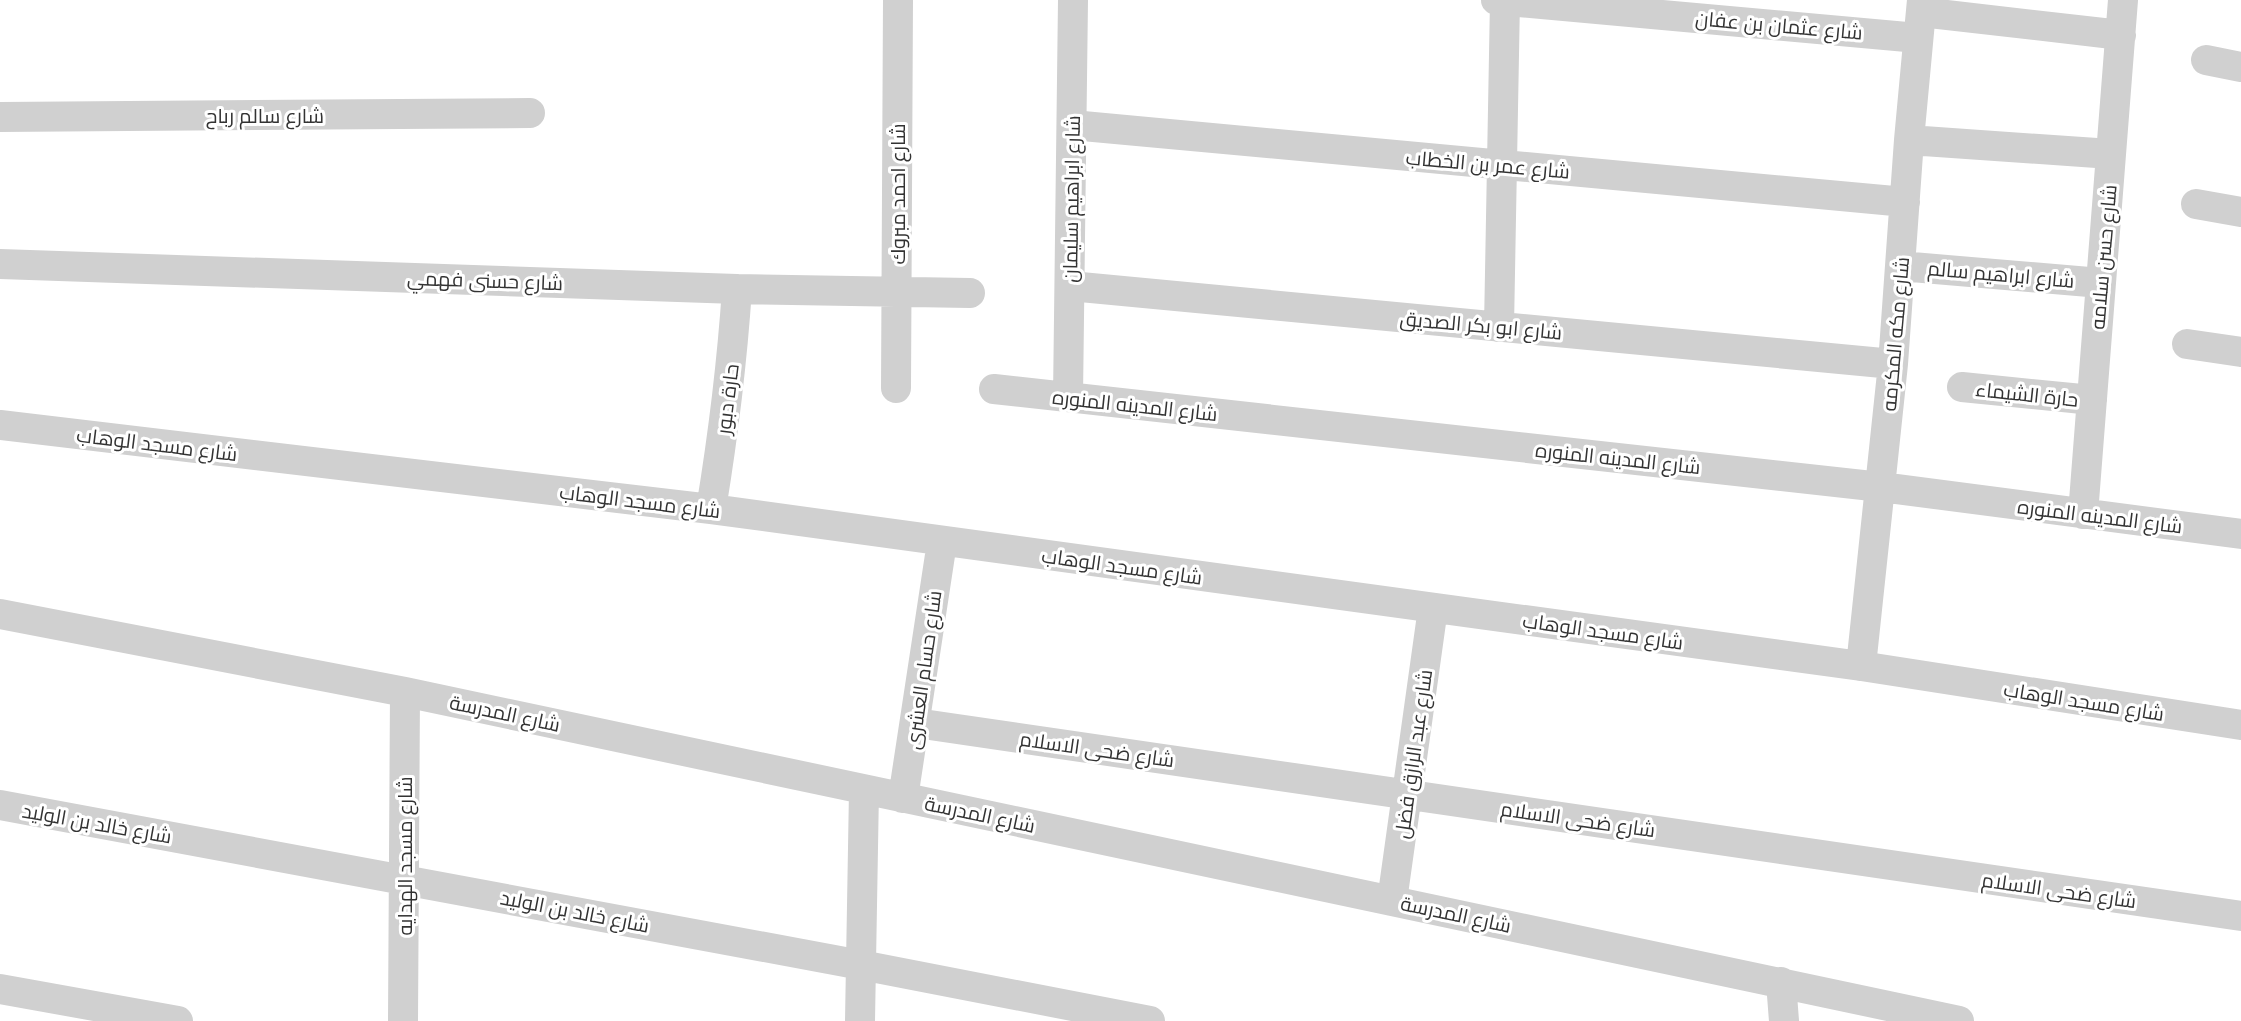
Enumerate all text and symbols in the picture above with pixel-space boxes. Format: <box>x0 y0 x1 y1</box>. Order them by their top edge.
street label: شارع عثمان بن عفان <box>1694 4 1864 47</box>
street label: شارع سالم رباح <box>206 102 324 130</box>
street label: شارع ابراهيم سليمان <box>1056 115 1087 283</box>
street label: شارع احمد مبروك <box>884 123 912 265</box>
street label: شارع عمر بن الخطاب <box>1405 143 1571 186</box>
street label: شارع حسن سلامه <box>2083 183 2124 331</box>
street label: شارع ابراهيم سالم <box>1926 254 2076 295</box>
street label: شارع مكه المكرمه <box>1875 256 1916 412</box>
street label: شارع حسنى فهمي <box>406 264 564 299</box>
street label: شارع ابو بكر الصديق <box>1399 304 1563 347</box>
street label: حارة دبور <box>709 362 745 437</box>
street label: حارة الشيماء <box>1974 375 2080 413</box>
street label: شارع المدينه المنوره <box>1051 383 1219 428</box>
street label: شارع مسجد الوهاب <box>75 421 239 468</box>
street label: شارع المدينه المنوره <box>1534 436 1702 481</box>
street label: شارع مسجد الوهاب <box>558 478 722 525</box>
street label: شارع المدينه المنوره <box>2016 492 2184 540</box>
street label: شارع مسجد الوهاب <box>1040 541 1204 592</box>
street label: شارع حسام العشرى <box>898 589 949 751</box>
street label: شارع مسجد الوهاب <box>1521 606 1685 657</box>
street label: شارع عبد الرازق فضل <box>1388 668 1439 841</box>
street label: شارع مسجد الوهاب <box>2002 675 2166 728</box>
street label: شارع المدرسة <box>447 688 563 739</box>
street label: شارع ضحى الاسلام <box>1018 725 1176 774</box>
street label: شارع مسجد الهدايه <box>391 777 419 936</box>
street label: شارع المدرسة <box>922 789 1038 840</box>
street label: شارع ضحى الاسلام <box>1499 795 1657 844</box>
street label: شارع خالد بن الوليد <box>20 797 174 850</box>
street label: شارع ضحى الاسلام <box>1980 866 2138 915</box>
street label: شارع خالد بن الوليد <box>498 883 652 940</box>
street label: شارع المدرسة <box>1398 889 1514 940</box>

